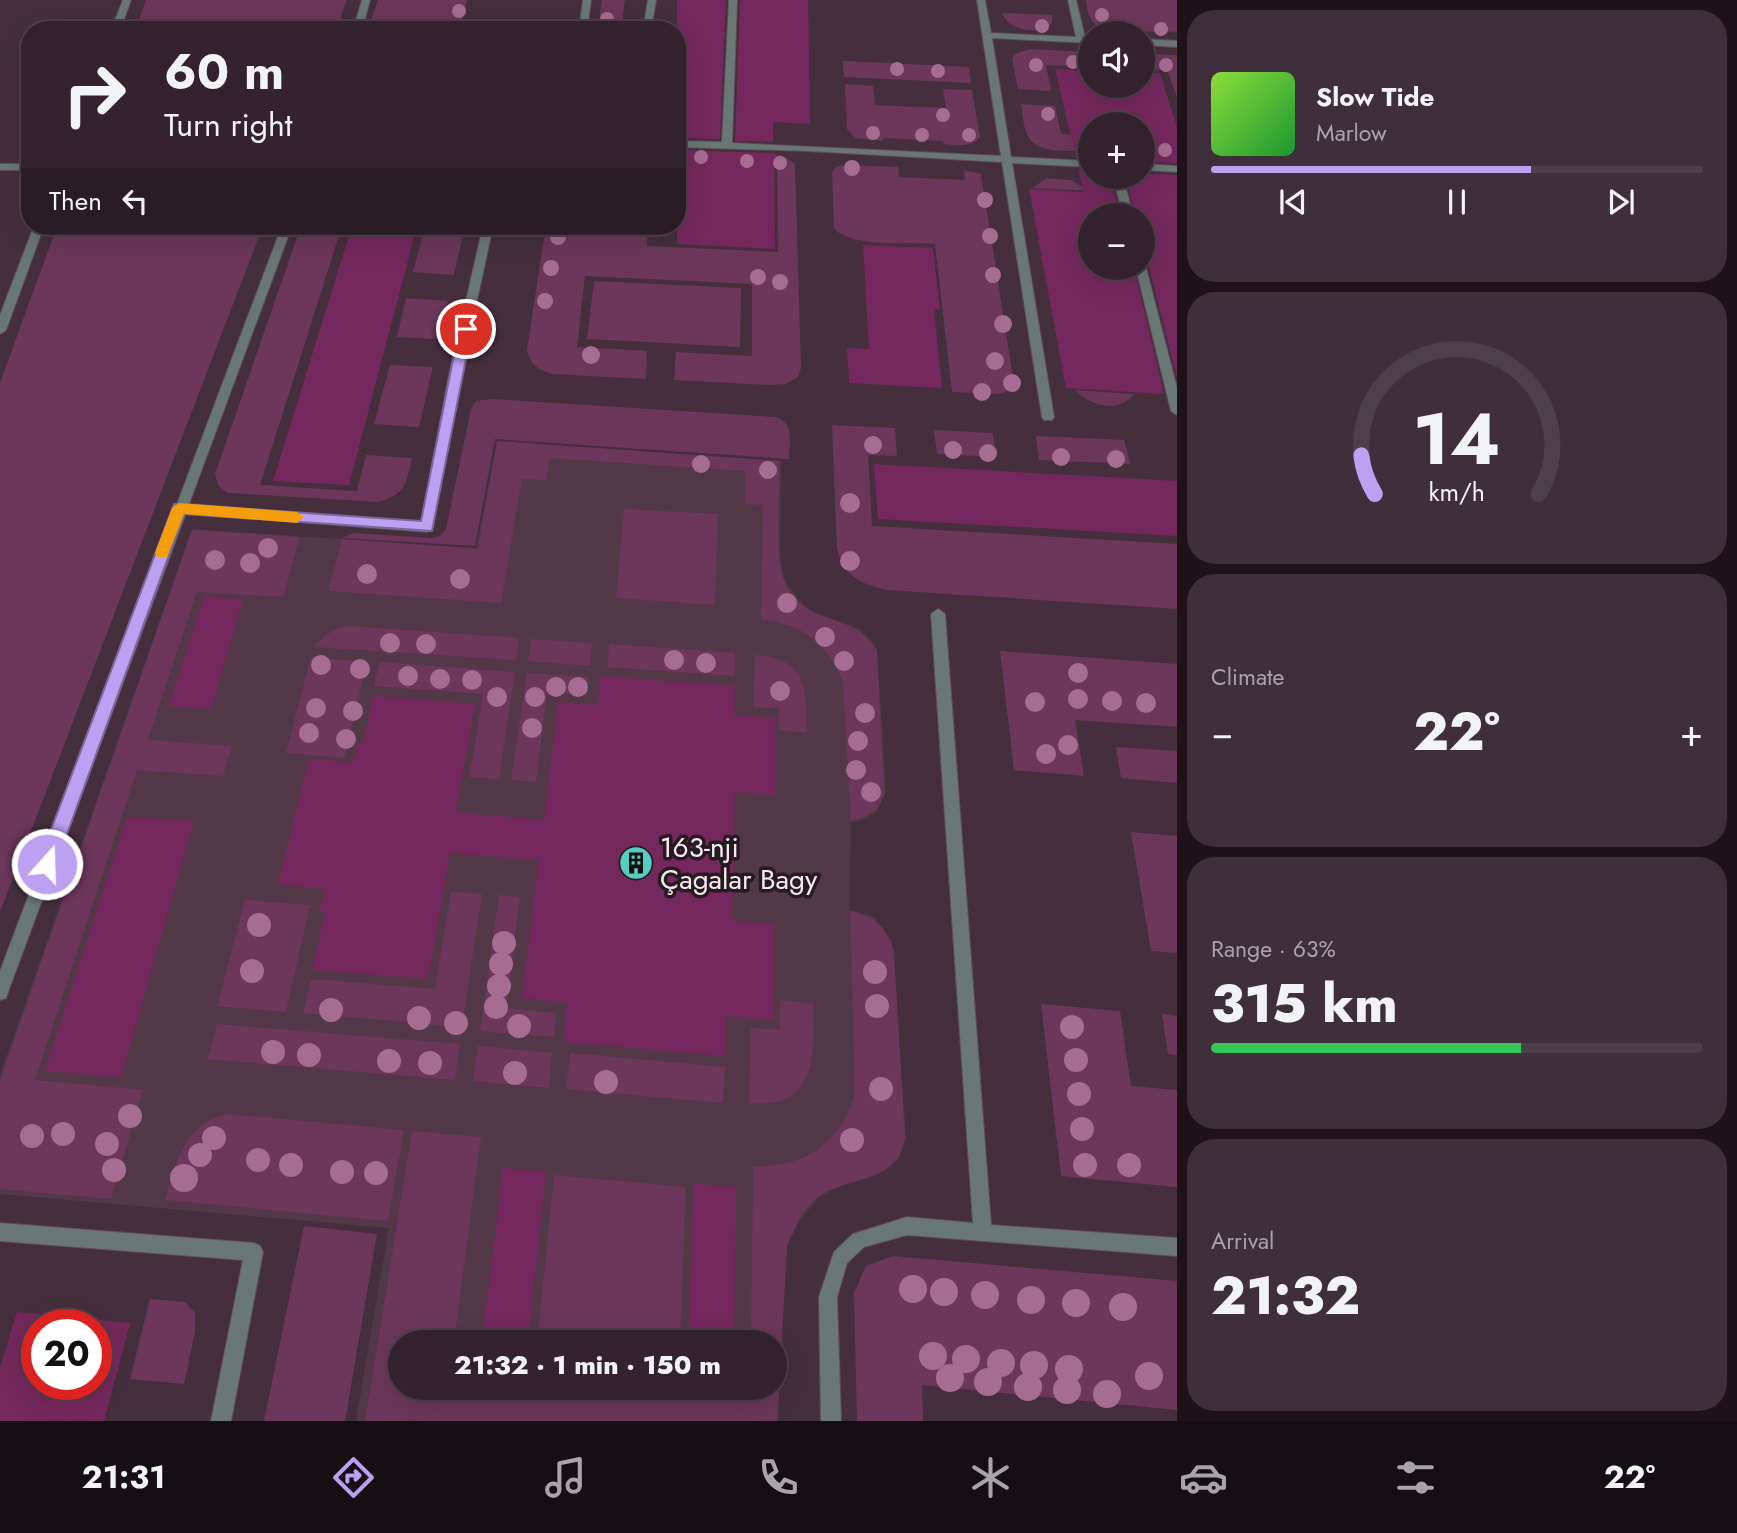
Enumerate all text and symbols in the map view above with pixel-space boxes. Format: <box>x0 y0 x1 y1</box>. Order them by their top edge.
map controls <box>1078 21 1155 280</box>
button: sound <box>1078 21 1155 98</box>
text: 60 m <box>164 37 284 107</box>
icon: right <box>49 49 140 140</box>
text: Slow Tide <box>1316 78 1435 116</box>
text: Turn right <box>164 102 293 148</box>
button: + <box>1078 112 1155 189</box>
text: Marlow <box>1316 116 1387 150</box>
text: Then <box>49 182 102 220</box>
icon: left <box>116 182 154 220</box>
icon: previous <box>1274 183 1312 221</box>
icon: pause <box>1438 183 1476 221</box>
icon: next <box>1602 183 1640 221</box>
button: − <box>1078 203 1155 280</box>
pin <box>436 299 496 359</box>
icon: arrive <box>447 310 485 348</box>
text: 14 <box>1413 387 1501 492</box>
text: km/h <box>1429 474 1485 510</box>
text: Climate <box>1211 660 1284 694</box>
text: 22° <box>1413 694 1500 770</box>
text: − <box>1211 705 1233 760</box>
text: + <box>1680 705 1703 760</box>
position arrow <box>10 827 84 901</box>
place label: 163-nji Çagalar Bagy <box>660 827 818 900</box>
building icon: 163-nji Çagalar Bagy <box>617 844 655 882</box>
text: Range · 63% <box>1211 932 1336 966</box>
text: 315 km <box>1211 966 1398 1042</box>
text: Arrival <box>1211 1224 1274 1258</box>
text: 21:32 <box>1211 1258 1360 1334</box>
speed limit sign: 20 <box>21 1309 112 1400</box>
text: 21:32 · 1 min · 150 m <box>454 1346 721 1384</box>
icon: directions <box>329 1453 378 1502</box>
icon: music <box>541 1453 590 1502</box>
icon: phone <box>754 1453 803 1502</box>
icon: climate <box>966 1453 1015 1502</box>
icon: car <box>1179 1453 1228 1502</box>
icon: filters <box>1391 1453 1440 1502</box>
text: 21:31 <box>82 1454 165 1500</box>
text: 22° <box>1604 1454 1655 1500</box>

